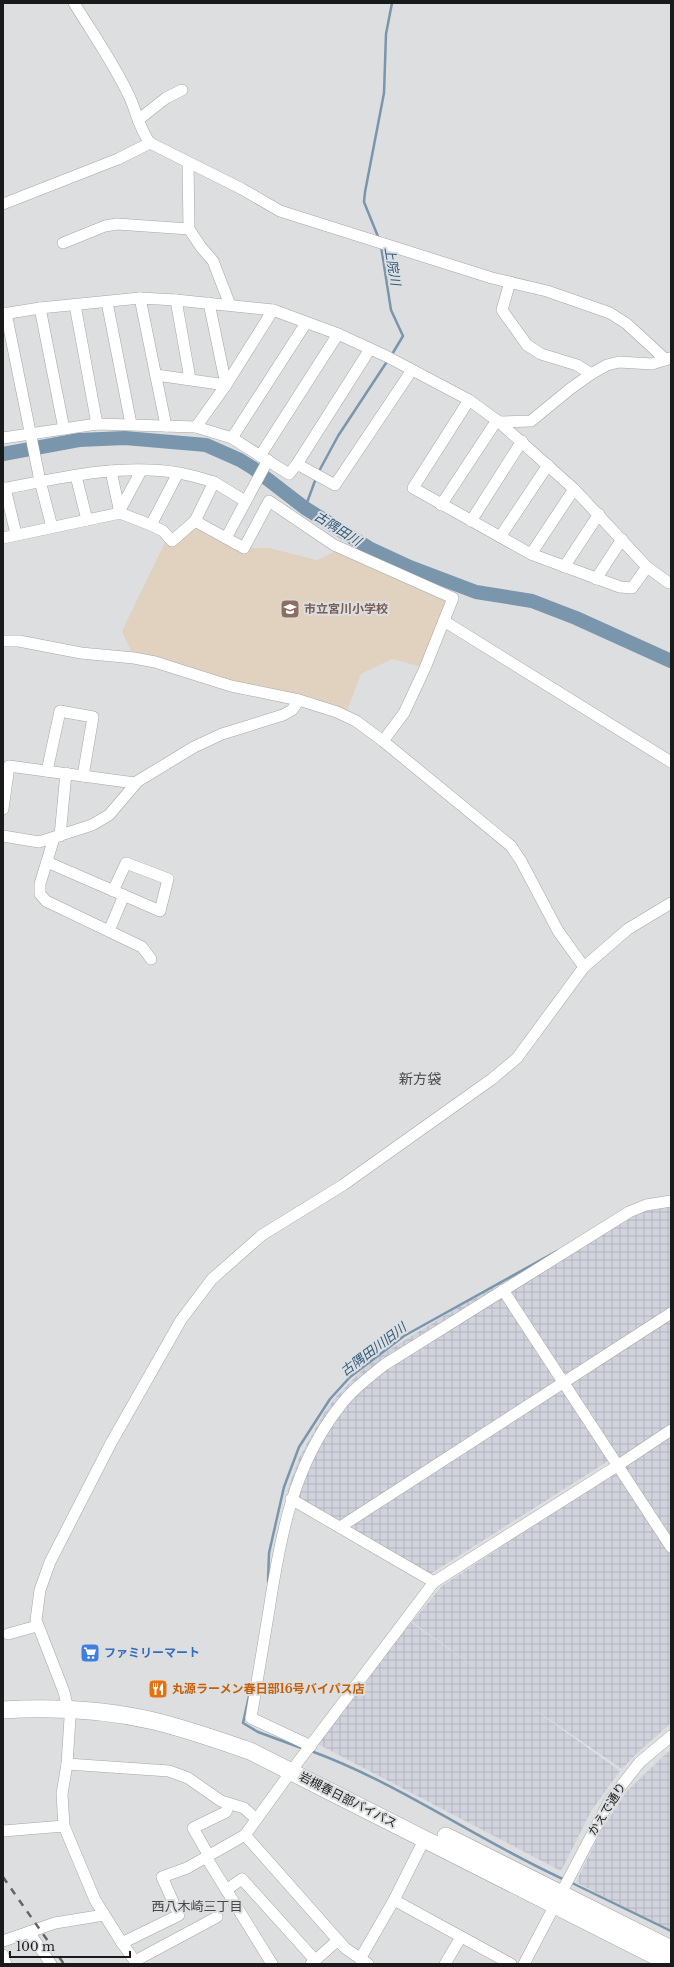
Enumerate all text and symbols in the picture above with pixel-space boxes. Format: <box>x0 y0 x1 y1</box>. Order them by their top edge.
water label: 上院川 <box>381 245 405 289</box>
water label: 古隅田川 <box>311 507 366 550</box>
school or university icon: 市立宮川小学校 <box>279 598 301 620</box>
place label: 市立宮川小学校 <box>304 601 388 616</box>
district label: 新方袋 <box>399 1070 441 1088</box>
water label: 古隅田川旧川 <box>337 1318 411 1380</box>
supermarket icon: ファミリーマート <box>79 1642 101 1664</box>
place label: ファミリーマート <box>104 1645 200 1660</box>
restaurant icon: 丸源ラーメン春日部16号バイパス店 <box>147 1678 169 1700</box>
place label: 丸源ラーメン春日部16号バイパス店 <box>172 1681 365 1696</box>
street label: 岩槻春日部バイパス <box>297 1768 400 1831</box>
street label: かえで通り <box>584 1779 629 1838</box>
district label: 西八木崎三丁目 <box>151 1898 243 1915</box>
scale bar <box>10 1933 130 1959</box>
text: 100 m <box>16 1939 55 1954</box>

